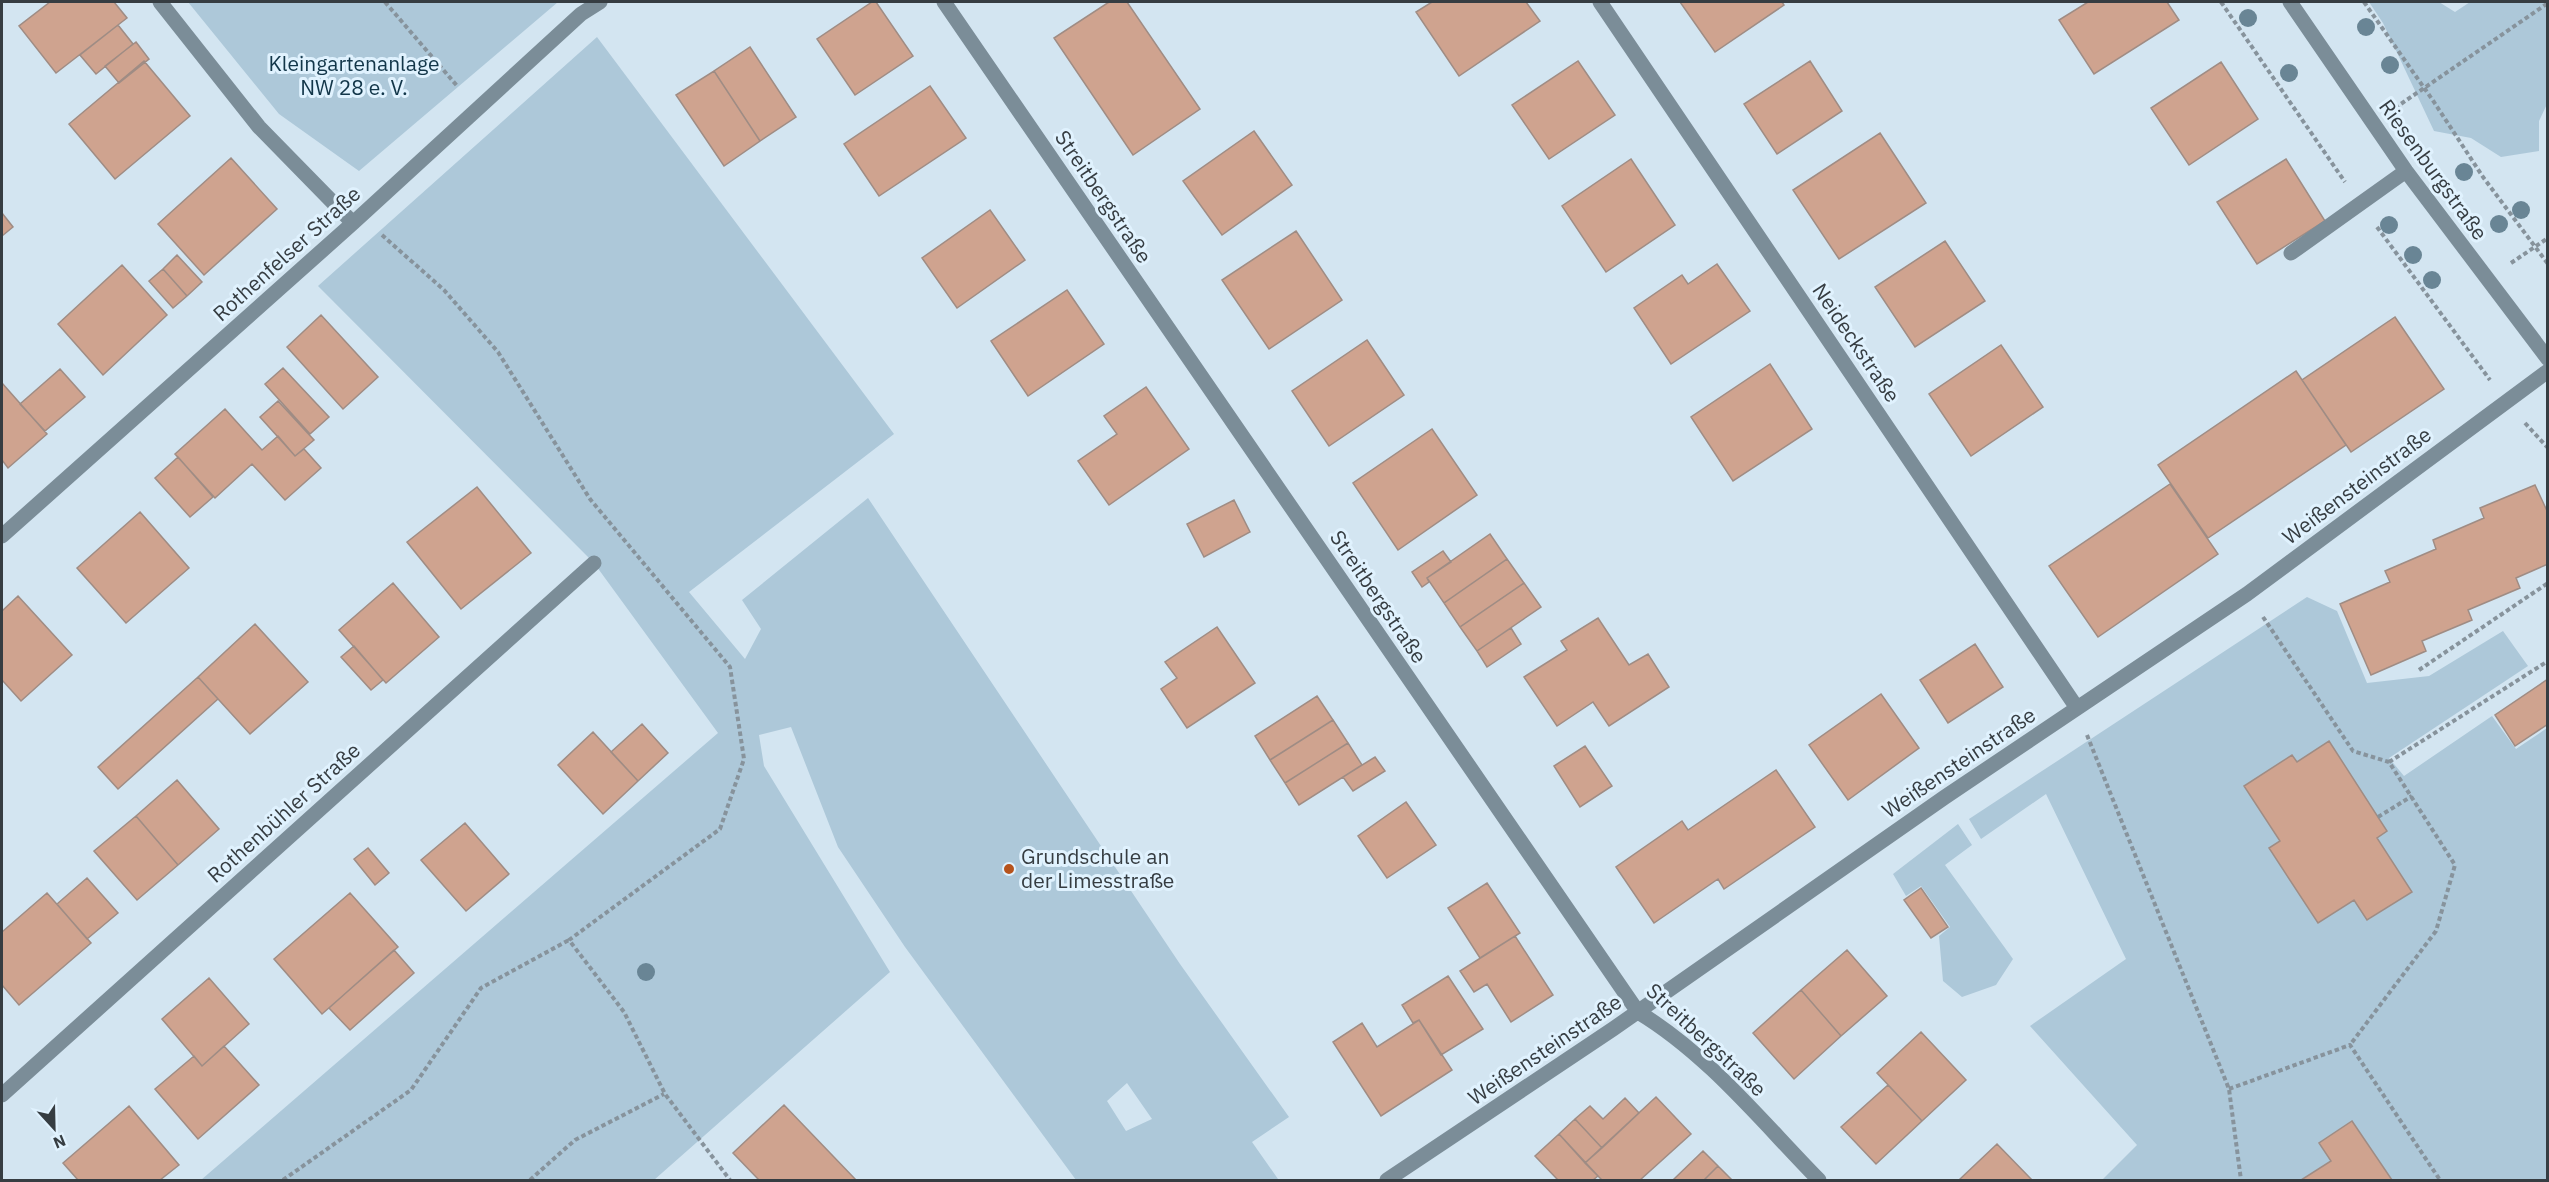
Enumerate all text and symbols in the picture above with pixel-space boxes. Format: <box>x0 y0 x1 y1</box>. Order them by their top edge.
park label: Kleingartenanlage NW 28 e. V. <box>268 49 440 101</box>
street label: Riesenburgstraße <box>2373 93 2494 245</box>
street label: Streitbergstraße <box>1049 125 1159 268</box>
street label: Rothenfelser Straße <box>207 179 366 327</box>
street label: Neideckstraße <box>1807 277 1907 407</box>
street label: Weißensteinstraße <box>2276 420 2436 550</box>
street label: Streitbergstraße <box>1324 525 1434 668</box>
street label: Weißensteinstraße <box>1876 700 2041 824</box>
street label: Rothenbühler Straße <box>201 736 366 889</box>
place label: Grundschule an der Limesstraße <box>1021 842 1174 894</box>
marker: Grundschule an der Limesstraße <box>1002 862 1016 876</box>
street label: Streitbergstraße <box>1641 976 1773 1102</box>
street label: Weißensteinstraße <box>1462 987 1627 1111</box>
north arrow <box>24 1098 84 1158</box>
text: N <box>50 1130 69 1153</box>

